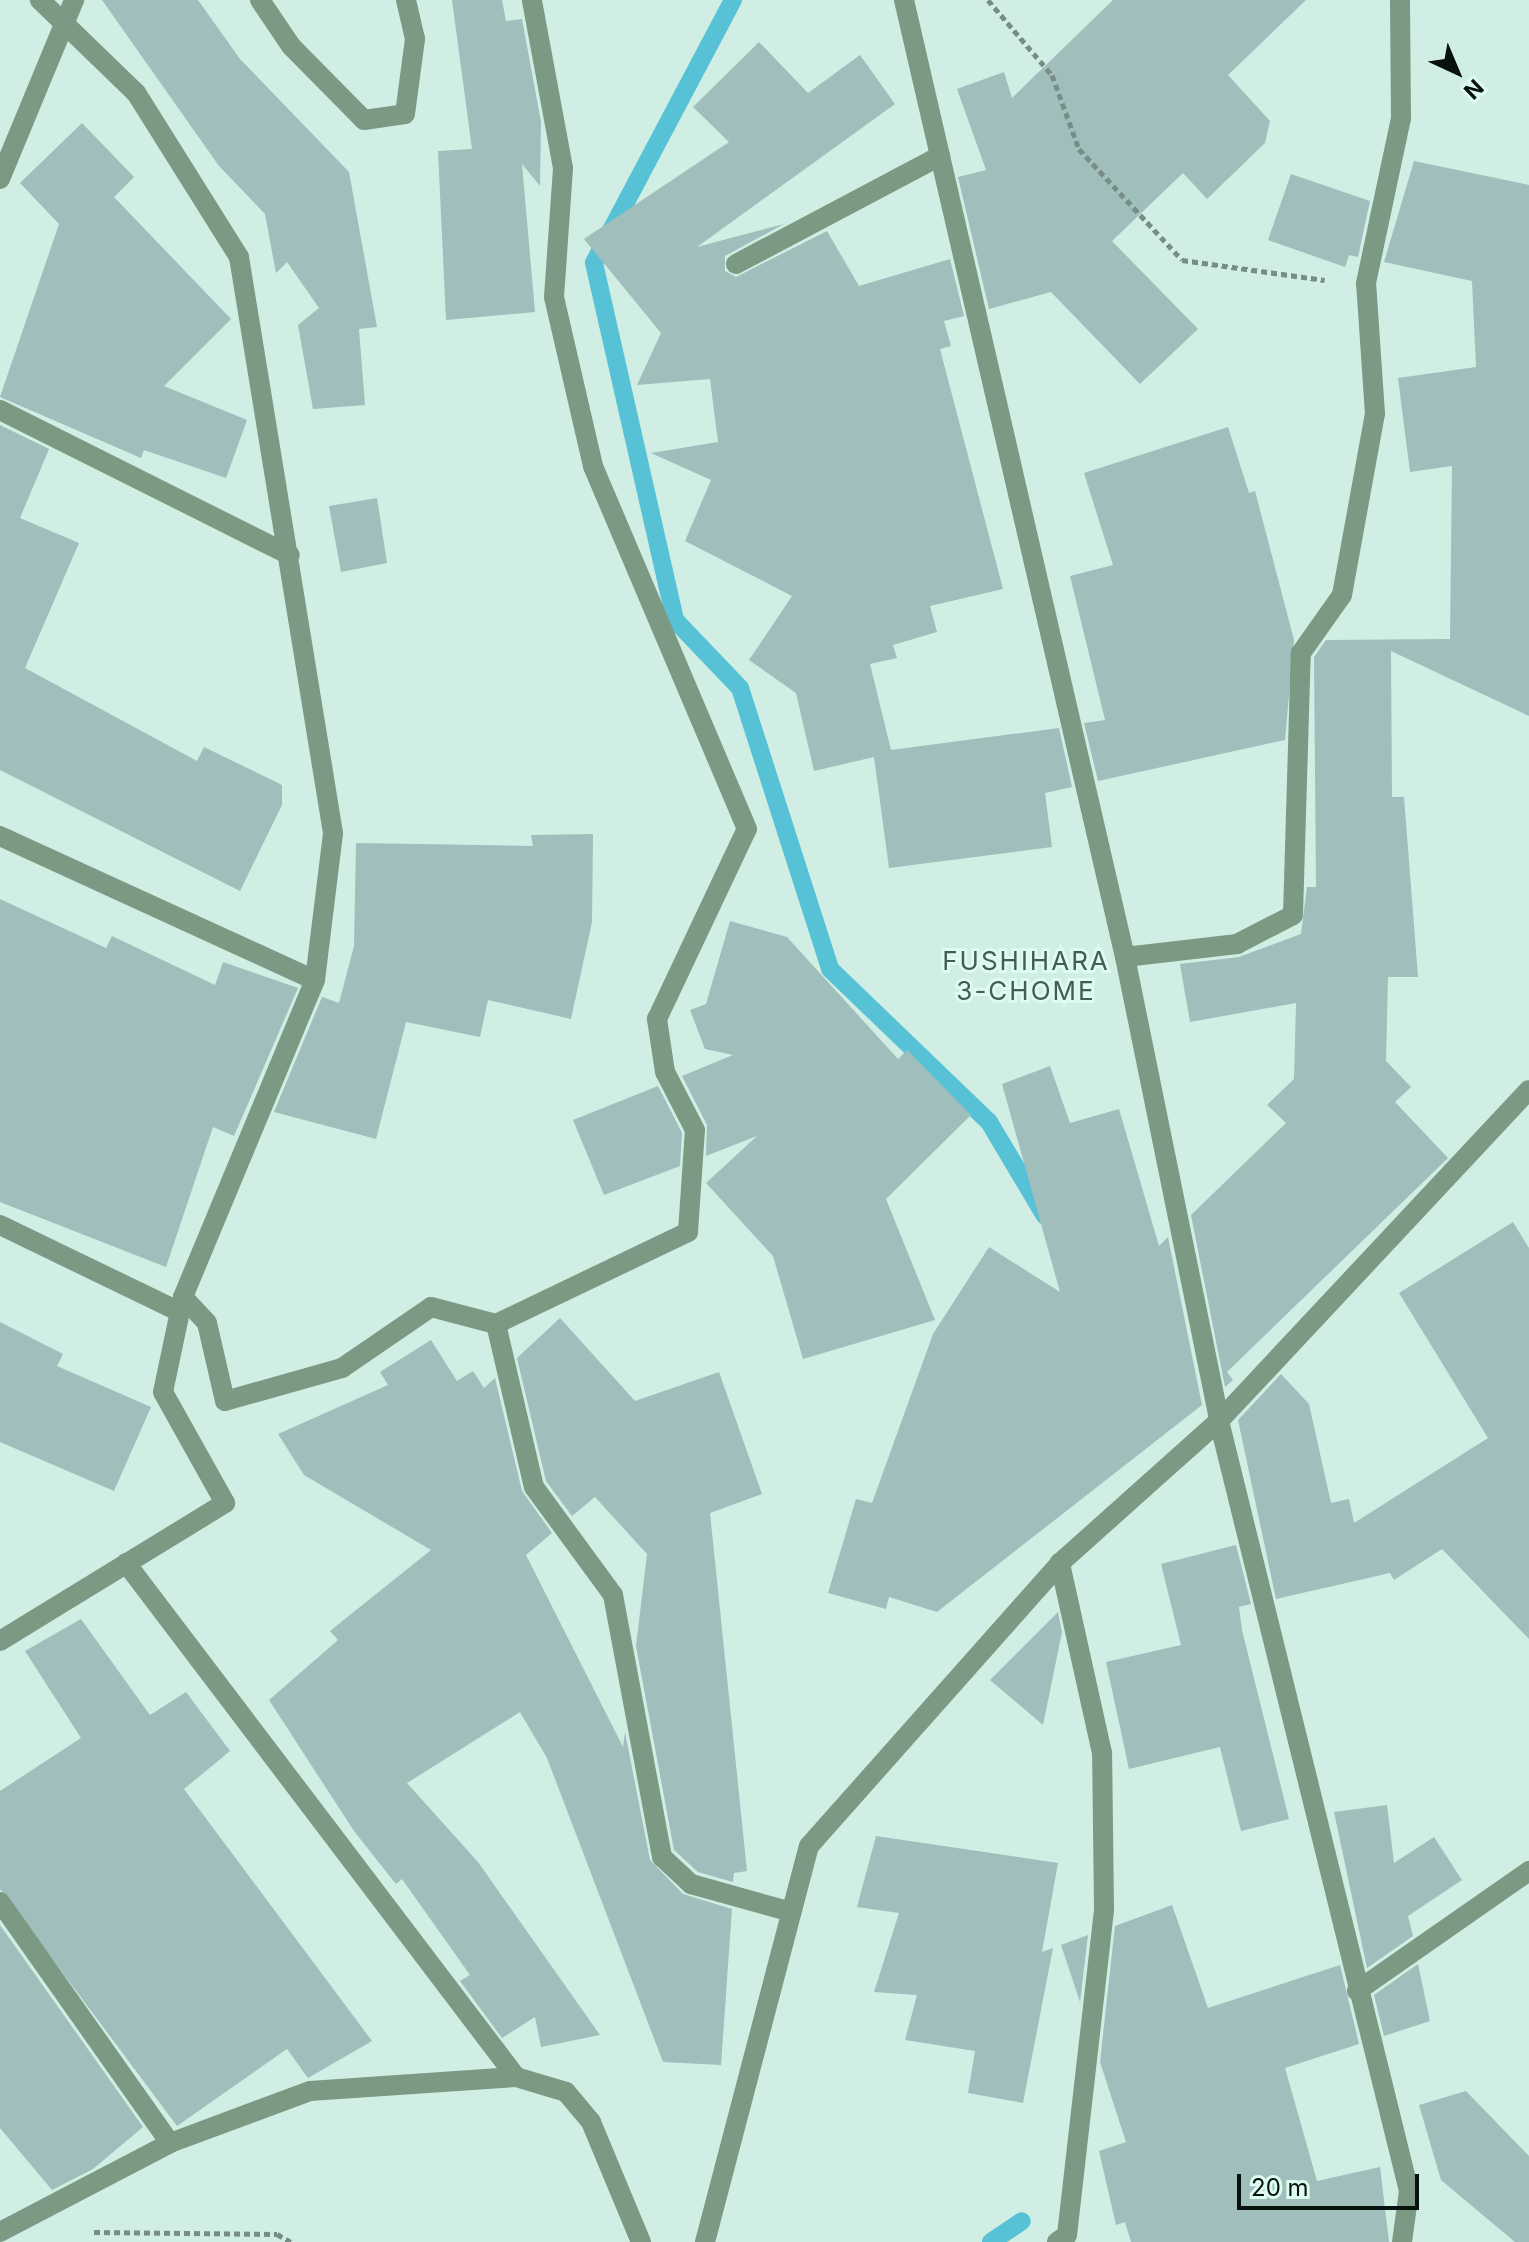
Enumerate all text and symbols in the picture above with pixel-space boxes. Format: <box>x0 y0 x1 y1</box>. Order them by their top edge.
north arrow <box>1417 32 1497 112</box>
text: N <box>1459 74 1489 104</box>
district label: FUSHIHARA 3-CHOME <box>942 945 1110 1006</box>
scale bar <box>1241 2158 1423 2208</box>
text: 20 m <box>1251 2173 1309 2202</box>

